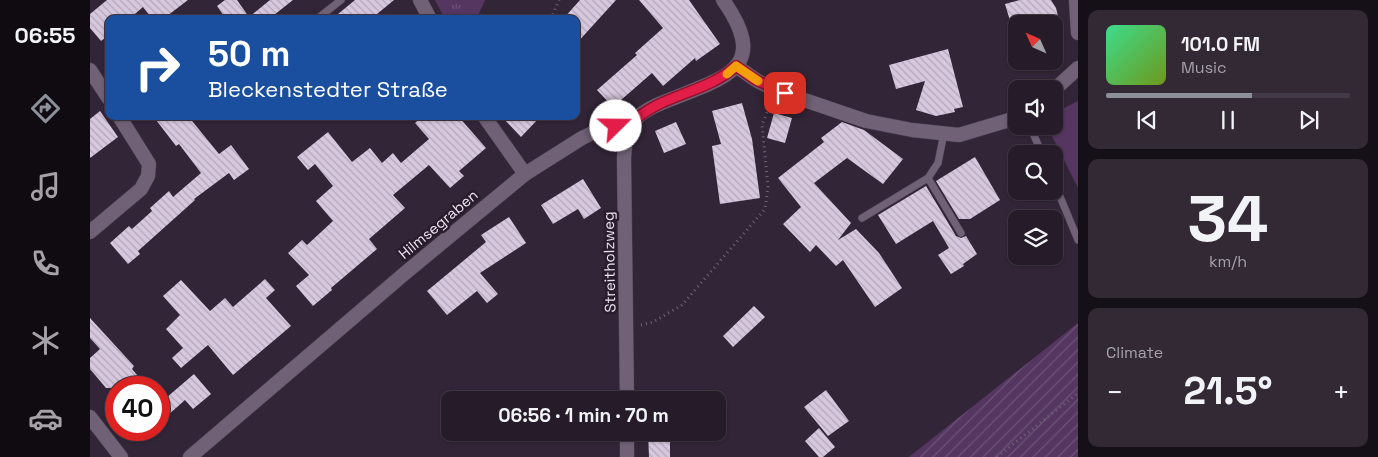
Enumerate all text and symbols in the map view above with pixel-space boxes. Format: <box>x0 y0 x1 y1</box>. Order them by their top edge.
north arrow <box>1008 15 1062 70</box>
map controls <box>1008 15 1063 265</box>
text: 06:55 <box>15 21 75 49</box>
text: 50 m <box>208 32 290 76</box>
text: 101.0 FM <box>1181 32 1260 57</box>
icon: right <box>125 35 190 100</box>
text: Music <box>1181 57 1227 78</box>
pin <box>764 72 806 114</box>
text: Bleckenstedter Straße <box>208 75 448 103</box>
icon: arrive <box>771 79 799 107</box>
button: sound <box>1008 80 1063 135</box>
icon: directions <box>28 91 63 126</box>
position arrow <box>589 99 641 151</box>
icon: previous <box>1133 106 1161 134</box>
icon: pause <box>1214 106 1242 134</box>
icon: next <box>1295 106 1323 134</box>
button: search <box>1008 145 1063 200</box>
icon: music <box>28 169 63 204</box>
text: 34 <box>1188 177 1268 260</box>
street label: Hilmsegraben <box>394 185 482 263</box>
button: layers <box>1008 210 1063 265</box>
street label: Streitholzweg <box>599 211 619 313</box>
icon: phone <box>28 246 63 281</box>
text: km/h <box>1209 251 1247 272</box>
icon: climate <box>28 323 63 358</box>
text: Climate <box>1106 342 1163 363</box>
text: 21.5° <box>1184 367 1272 415</box>
text: − <box>1106 374 1123 410</box>
text: + <box>1333 374 1350 410</box>
speed limit sign: 40 <box>105 376 170 441</box>
icon: car <box>28 401 63 436</box>
text: 06:56 · 1 min · 70 m <box>498 403 669 428</box>

